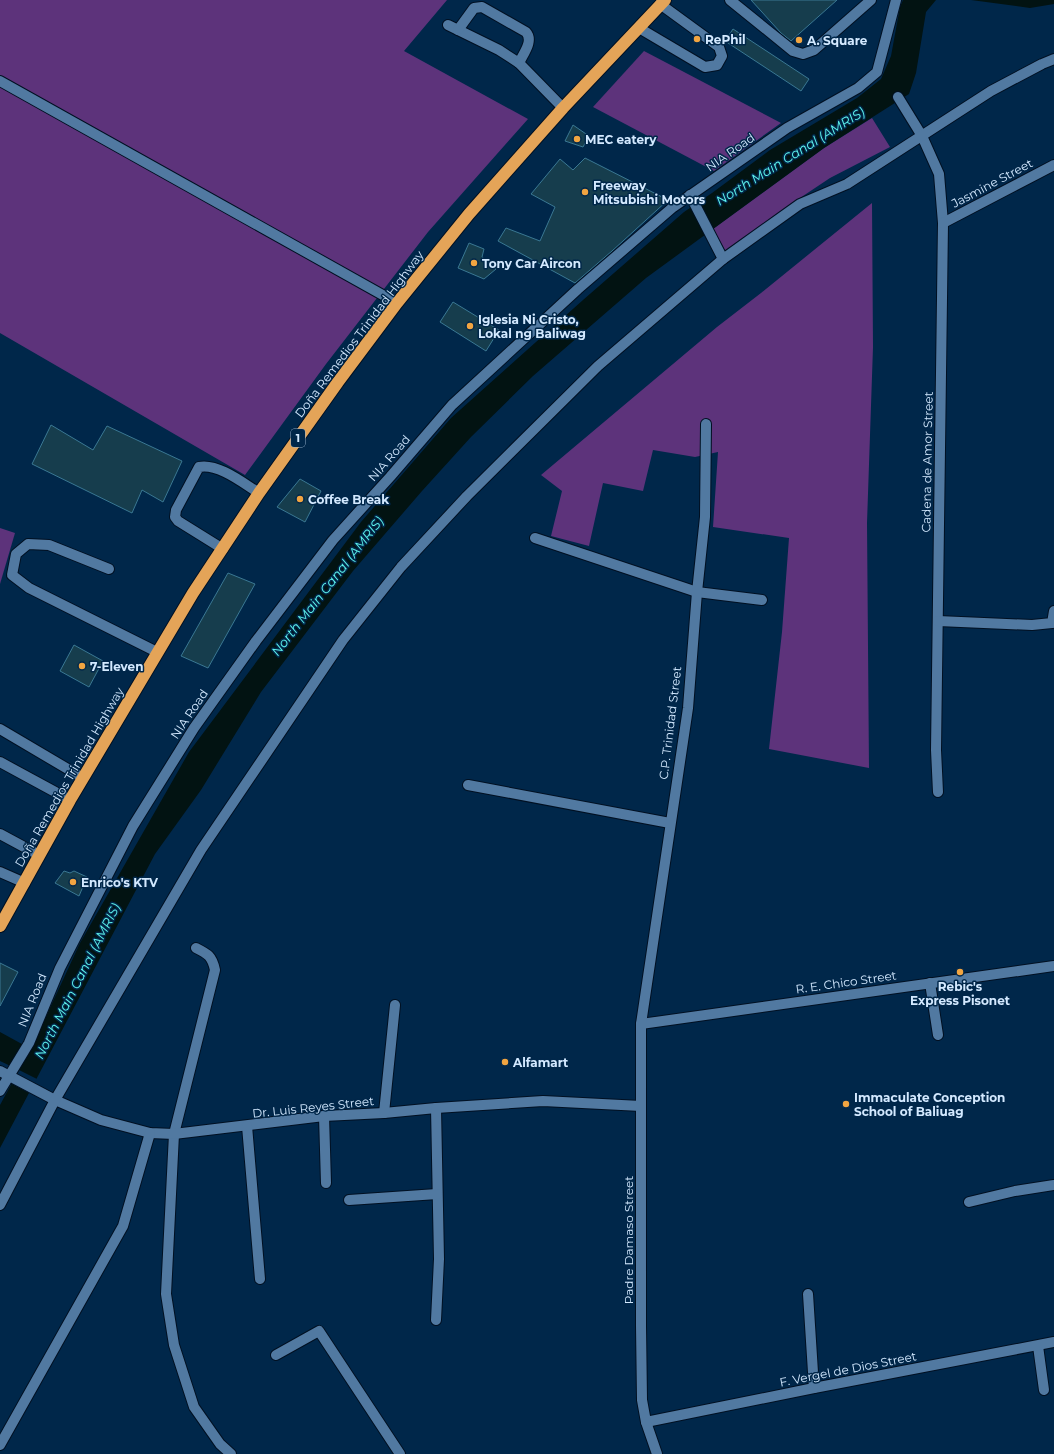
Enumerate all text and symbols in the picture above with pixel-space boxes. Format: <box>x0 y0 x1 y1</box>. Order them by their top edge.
place label: RePhil <box>705 32 746 47</box>
place label: A. Square <box>806 33 868 48</box>
marker: RePhil <box>692 34 702 44</box>
marker: A. Square <box>794 35 804 45</box>
water label: North Main Canal (AMRIS) <box>713 104 867 208</box>
street label: NIA Road <box>703 130 757 174</box>
place label: MEC eatery <box>585 132 657 147</box>
marker: MEC eatery <box>572 134 582 144</box>
street label: Jasmine Street <box>948 155 1035 211</box>
place label: Freeway Mitsubishi Motors <box>593 178 706 207</box>
marker: Freeway Mitsubishi Motors <box>580 187 590 197</box>
street label: Doña Remedios Trinidad Highway <box>291 247 427 420</box>
place label: Tony Car Aircon <box>482 256 581 271</box>
marker: Tony Car Aircon <box>469 258 479 268</box>
place label: Iglesia Ni Cristo, Lokal ng Baliwag <box>478 312 586 341</box>
marker: Iglesia Ni Cristo, Lokal ng Baliwag <box>465 321 475 331</box>
street label: Cadena de Amor Street <box>918 391 936 533</box>
road number: 1 <box>291 429 305 447</box>
street label: NIA Road <box>365 432 413 484</box>
place label: Coffee Break <box>308 492 389 507</box>
marker: Coffee Break <box>295 494 305 504</box>
water label: North Main Canal (AMRIS) <box>268 513 386 659</box>
place label: 7-Eleven <box>90 659 143 674</box>
marker: 7-Eleven <box>77 661 87 671</box>
street label: C.P. Trinidad Street <box>656 665 684 780</box>
street label: Doña Remedios Trinidad Highway <box>11 684 127 869</box>
street label: NIA Road <box>167 686 211 742</box>
place label: Enrico's KTV <box>81 875 159 890</box>
marker: Enrico's KTV <box>68 877 78 887</box>
water label: North Main Canal (AMRIS) <box>31 901 123 1061</box>
street label: R. E. Chico Street <box>795 967 897 997</box>
marker: Rebic's Express Pisonet <box>955 967 965 977</box>
street label: NIA Road <box>14 971 50 1029</box>
place label: Rebic's Express Pisonet <box>910 979 1011 1008</box>
place label: Alfamart <box>512 1055 569 1070</box>
marker: Alfamart <box>500 1057 510 1067</box>
place label: Immaculate Conception School of Baliuag <box>854 1090 1005 1119</box>
street label: Dr. Luis Reyes Street <box>251 1093 375 1121</box>
marker: Immaculate Conception School of Baliuag <box>841 1099 851 1109</box>
street label: Padre Damaso Street <box>621 1176 636 1304</box>
street label: F. Vergel de Dios Street <box>778 1348 918 1390</box>

